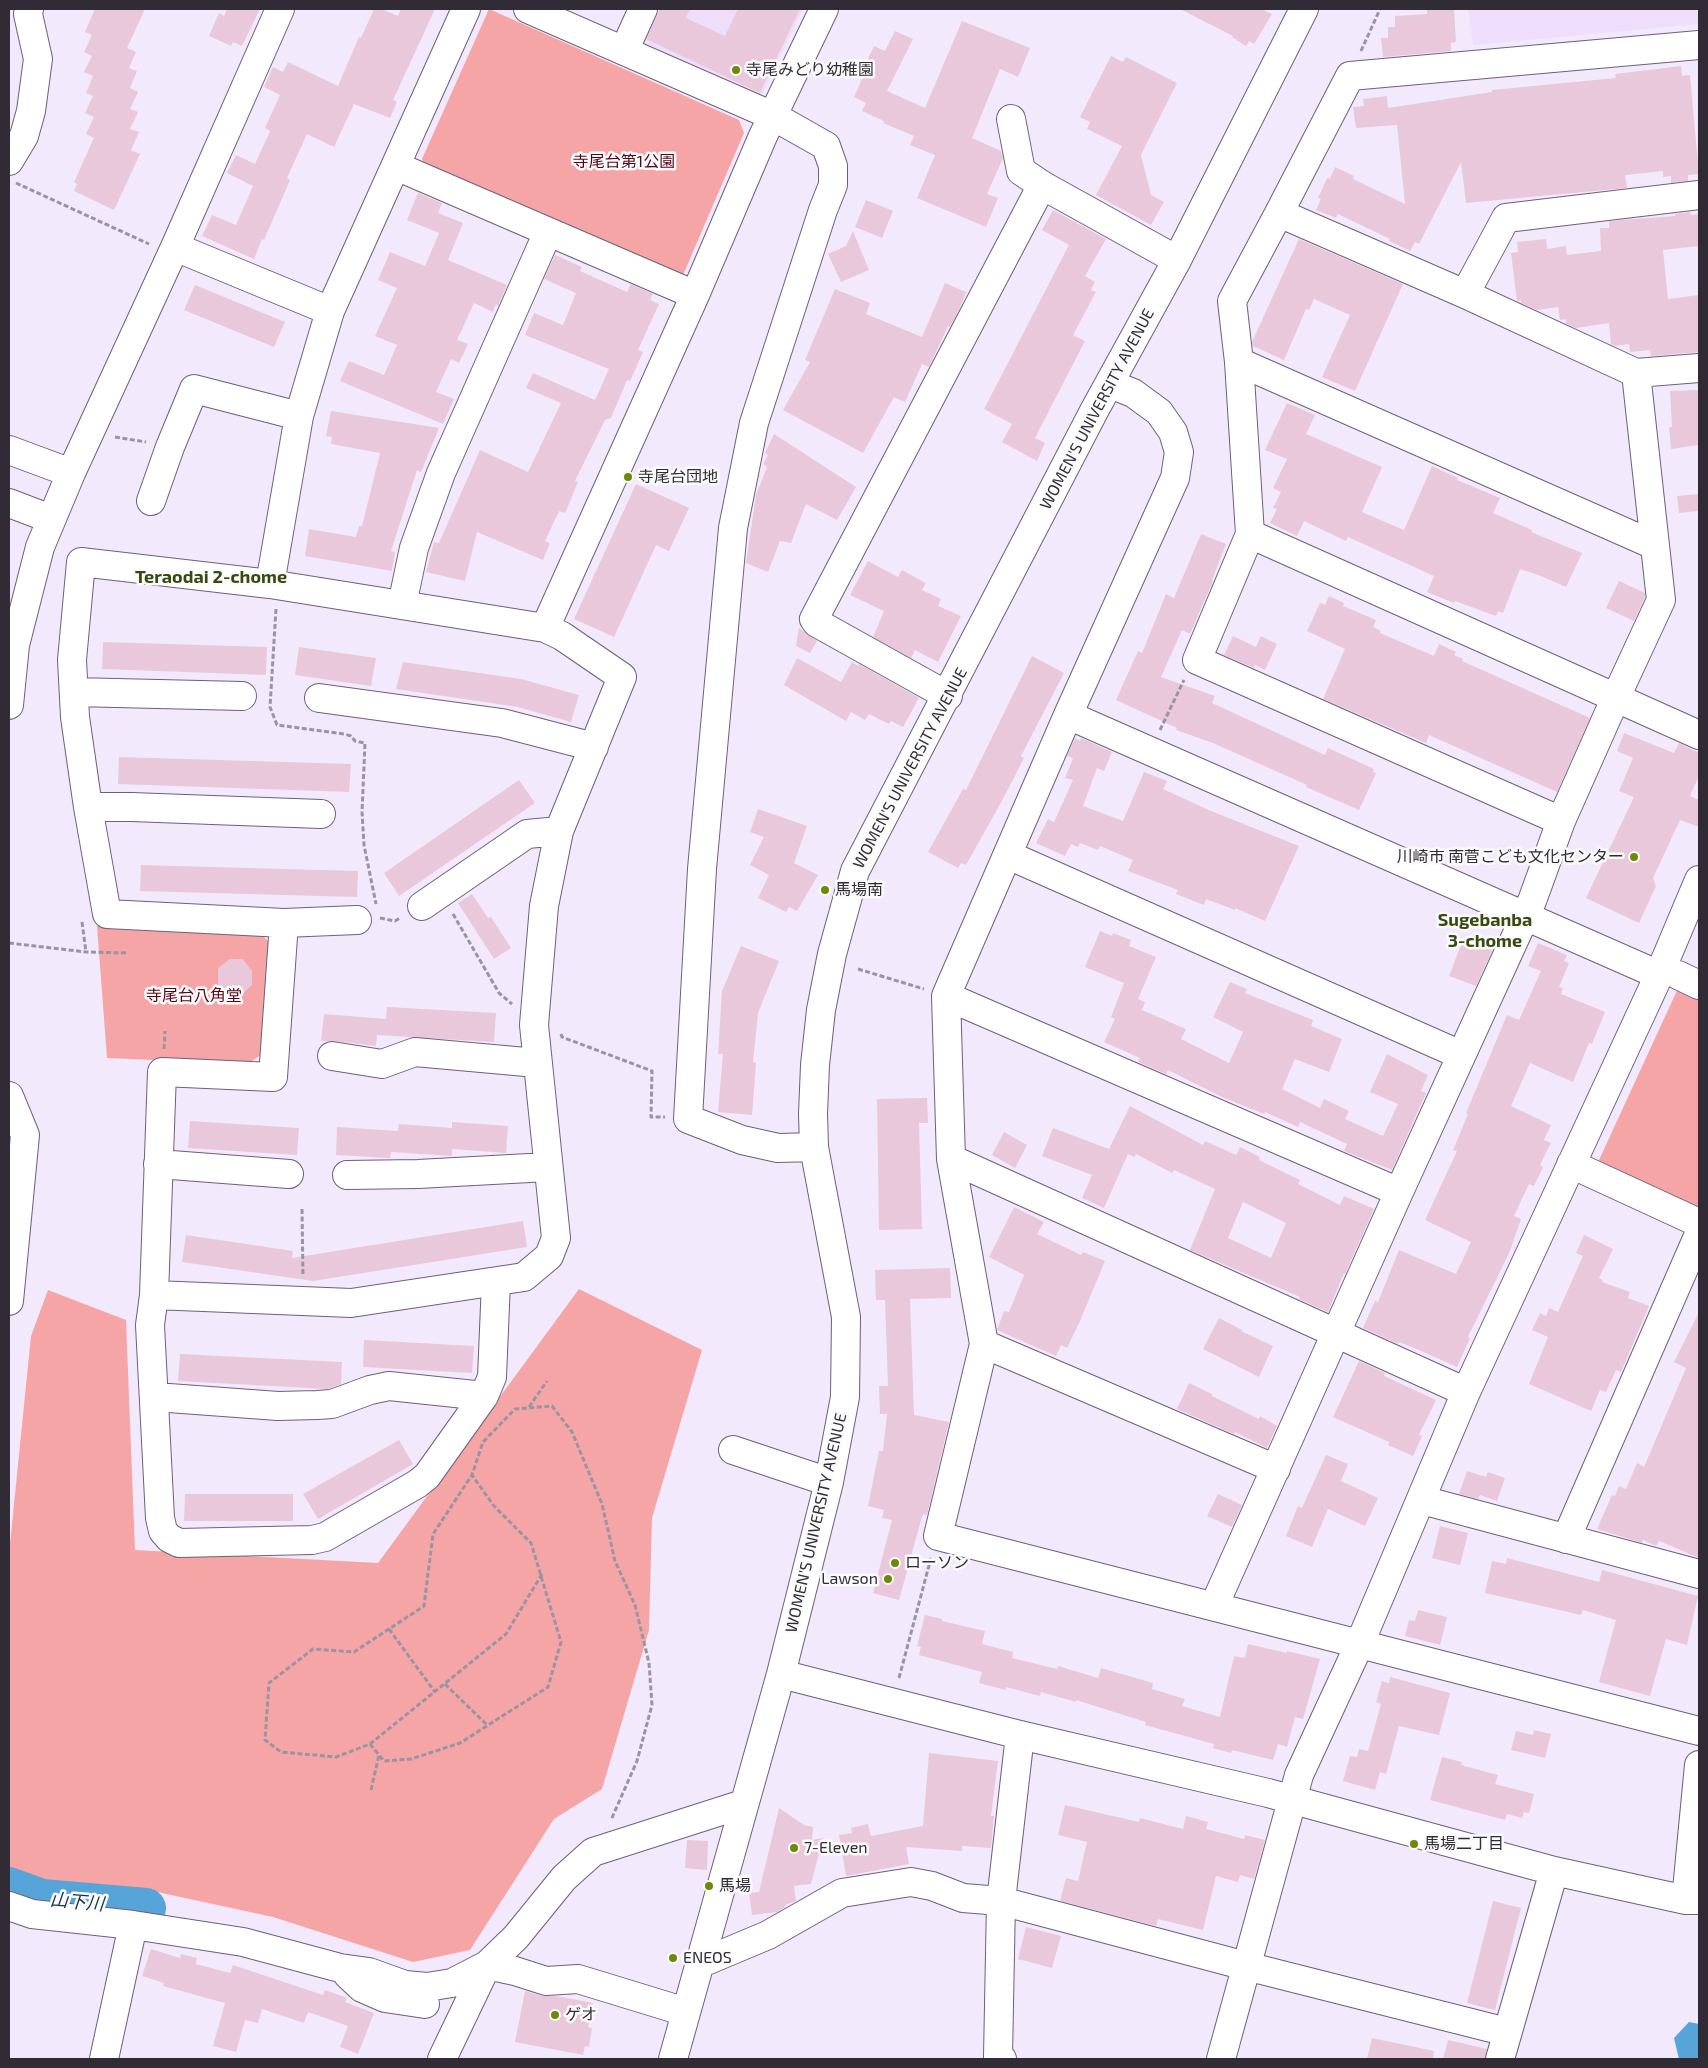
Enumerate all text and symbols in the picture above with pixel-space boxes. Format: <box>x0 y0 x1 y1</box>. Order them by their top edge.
place label: 寺尾みどり幼稚園 <box>746 60 874 80</box>
marker: 寺尾みどり幼稚園 <box>730 64 742 76</box>
park label: 寺尾台第1公園 <box>573 152 675 172</box>
street label: WOMEN'S UNIVERSITY AVENUE <box>1036 305 1158 513</box>
place label: 寺尾台団地 <box>638 467 718 487</box>
marker: 寺尾台団地 <box>622 471 634 483</box>
district label: Teraodai 2-chome <box>135 566 287 588</box>
street label: WOMEN'S UNIVERSITY AVENUE <box>849 664 971 872</box>
place label: 川崎市 南菅こども文化センター <box>1396 847 1624 867</box>
marker: 川崎市 南菅こども文化センター <box>1628 851 1640 863</box>
place label: 馬場南 <box>835 880 883 900</box>
marker: 馬場南 <box>819 884 831 896</box>
district label: Sugebanba 3-chome <box>1438 909 1532 952</box>
park label: 寺尾台八角堂 <box>146 986 242 1006</box>
street label: WOMEN'S UNIVERSITY AVENUE <box>781 1411 851 1635</box>
place label: ローソン <box>905 1553 969 1573</box>
marker: ローソン <box>889 1557 901 1569</box>
place label: Lawson <box>821 1569 878 1589</box>
marker: Lawson <box>882 1573 894 1585</box>
place label: 馬場二丁目 <box>1424 1834 1504 1854</box>
place label: 7-Eleven <box>804 1838 868 1858</box>
marker: 馬場二丁目 <box>1408 1838 1420 1850</box>
marker: 7-Eleven <box>788 1842 800 1854</box>
place label: 馬場 <box>719 1876 751 1896</box>
marker: 馬場 <box>703 1880 715 1892</box>
water label: 山下川 <box>49 1889 105 1915</box>
place label: ENEOS <box>683 1948 732 1968</box>
marker: ENEOS <box>667 1952 679 1964</box>
place label: ゲオ <box>565 2005 597 2025</box>
marker: ゲオ <box>549 2009 561 2021</box>

